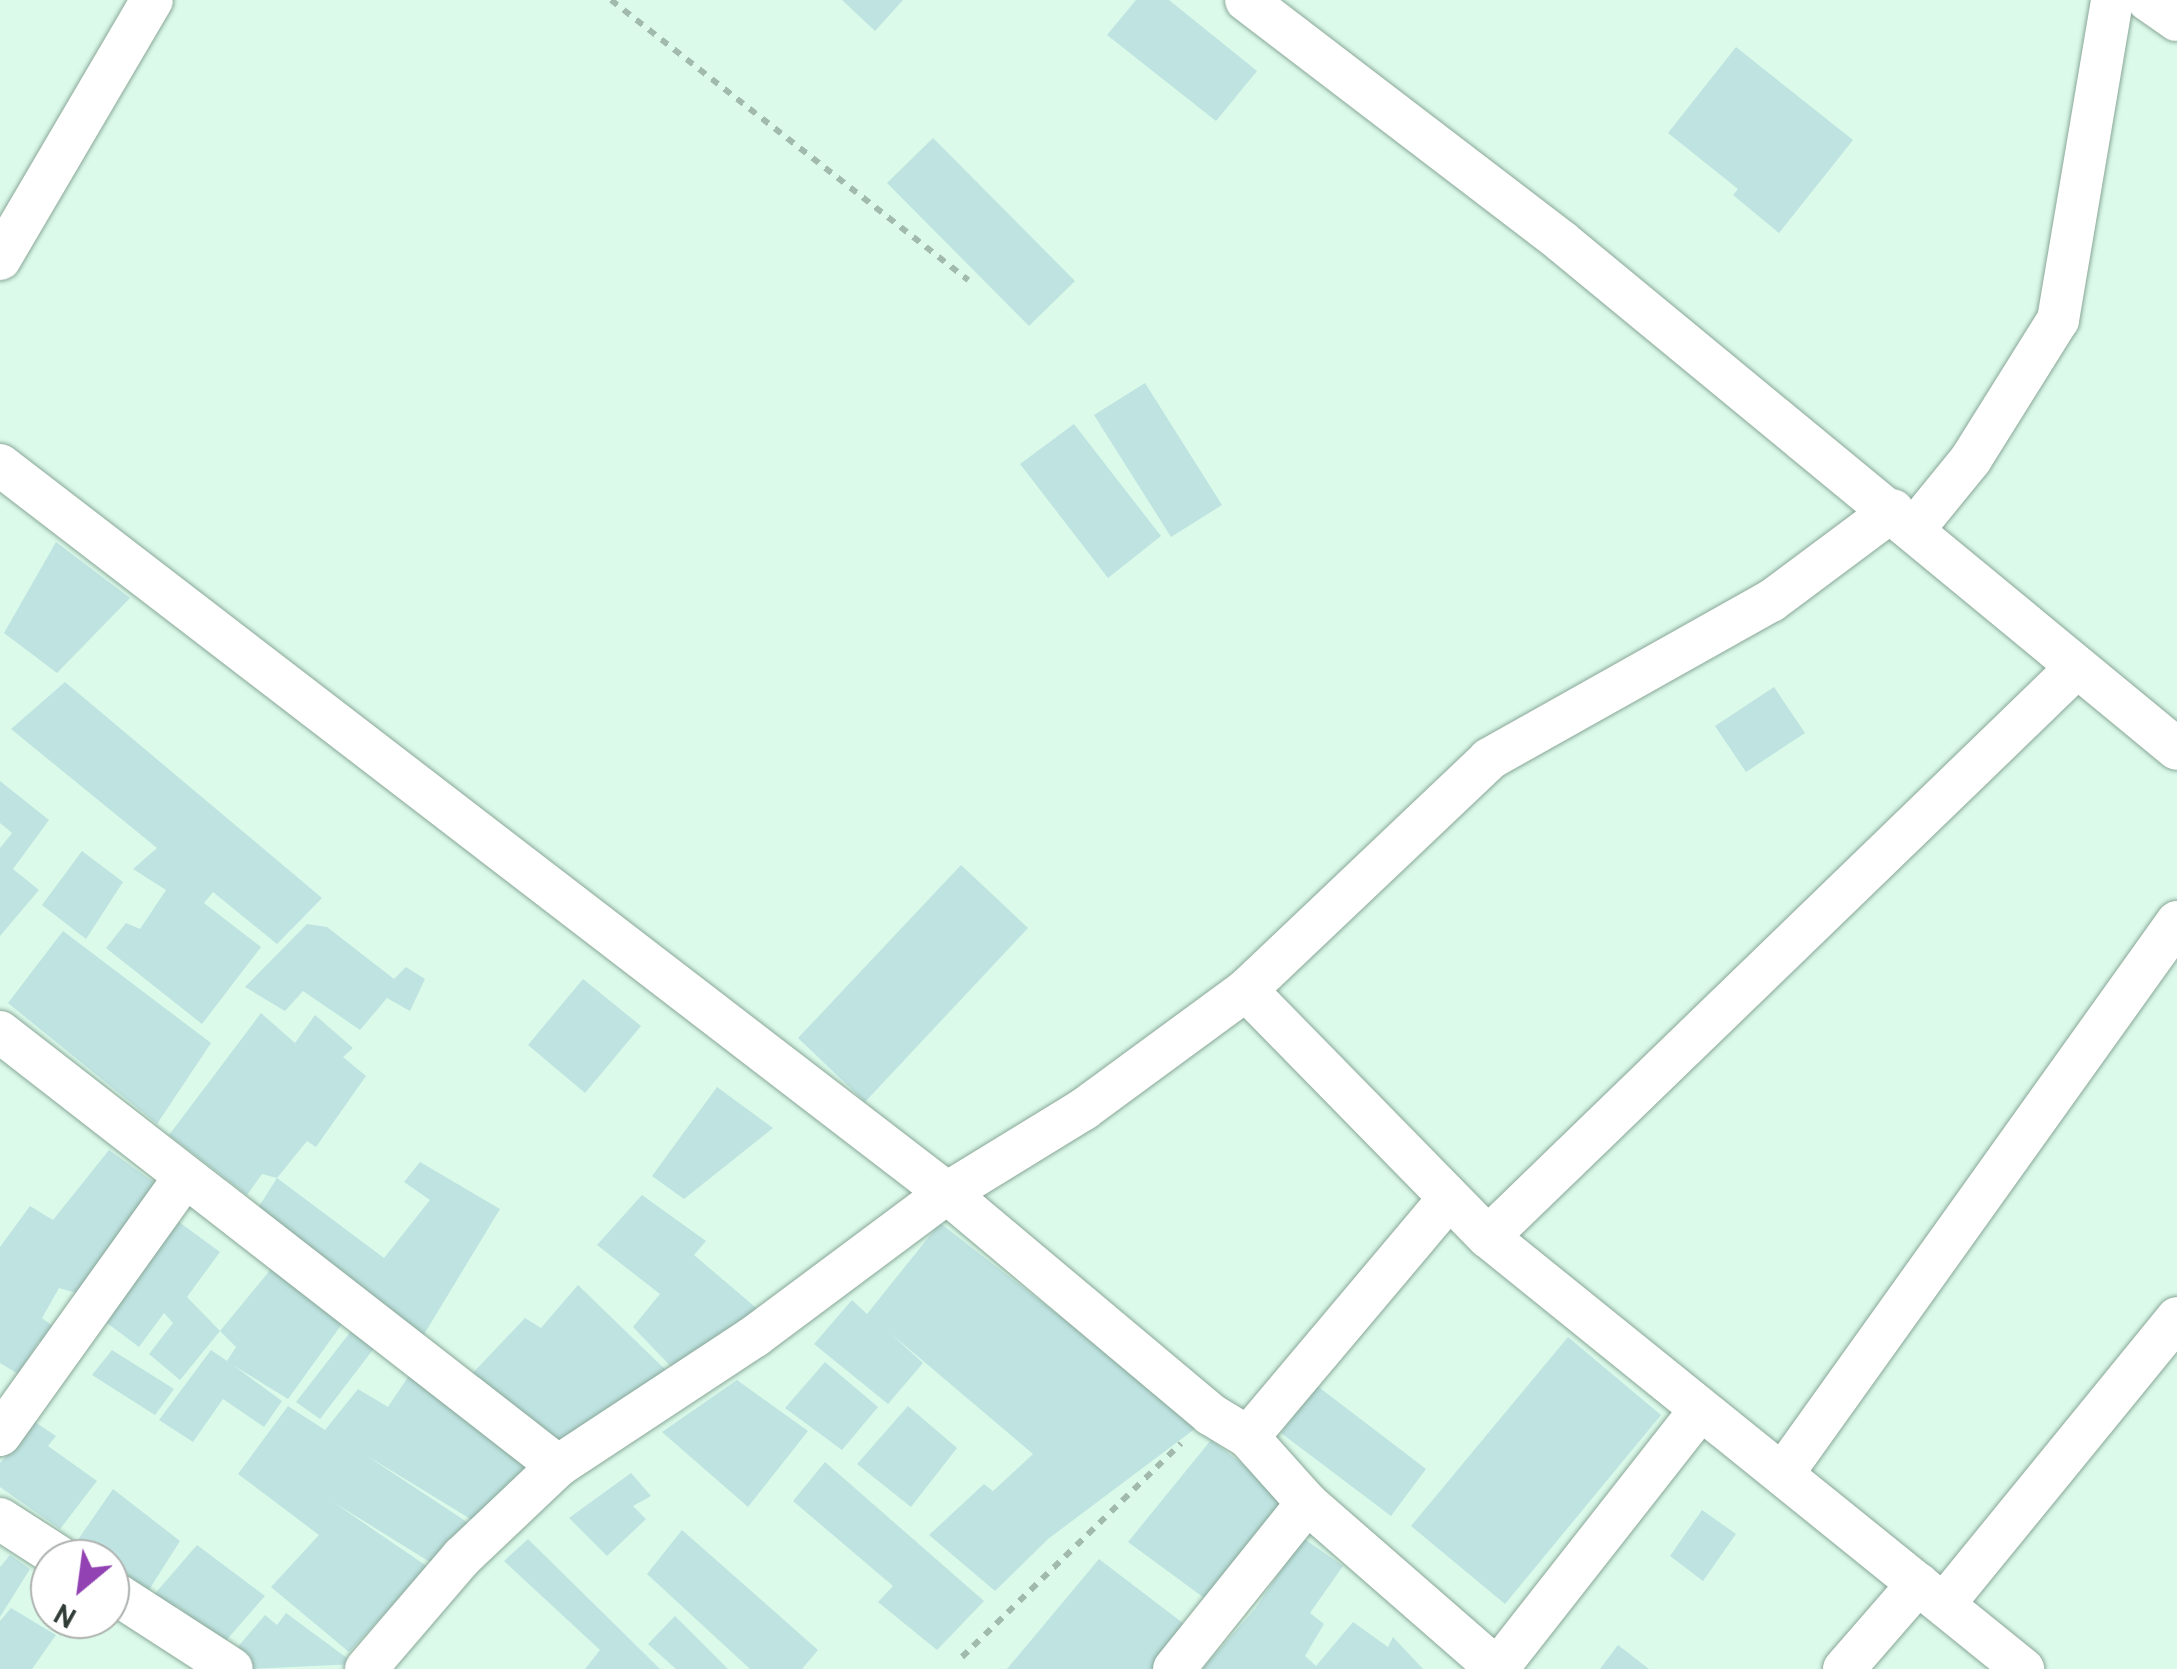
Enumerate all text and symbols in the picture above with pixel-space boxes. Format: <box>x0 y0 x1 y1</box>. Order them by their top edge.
north arrow <box>30 1539 130 1639</box>
text: N <box>49 1593 84 1634</box>

